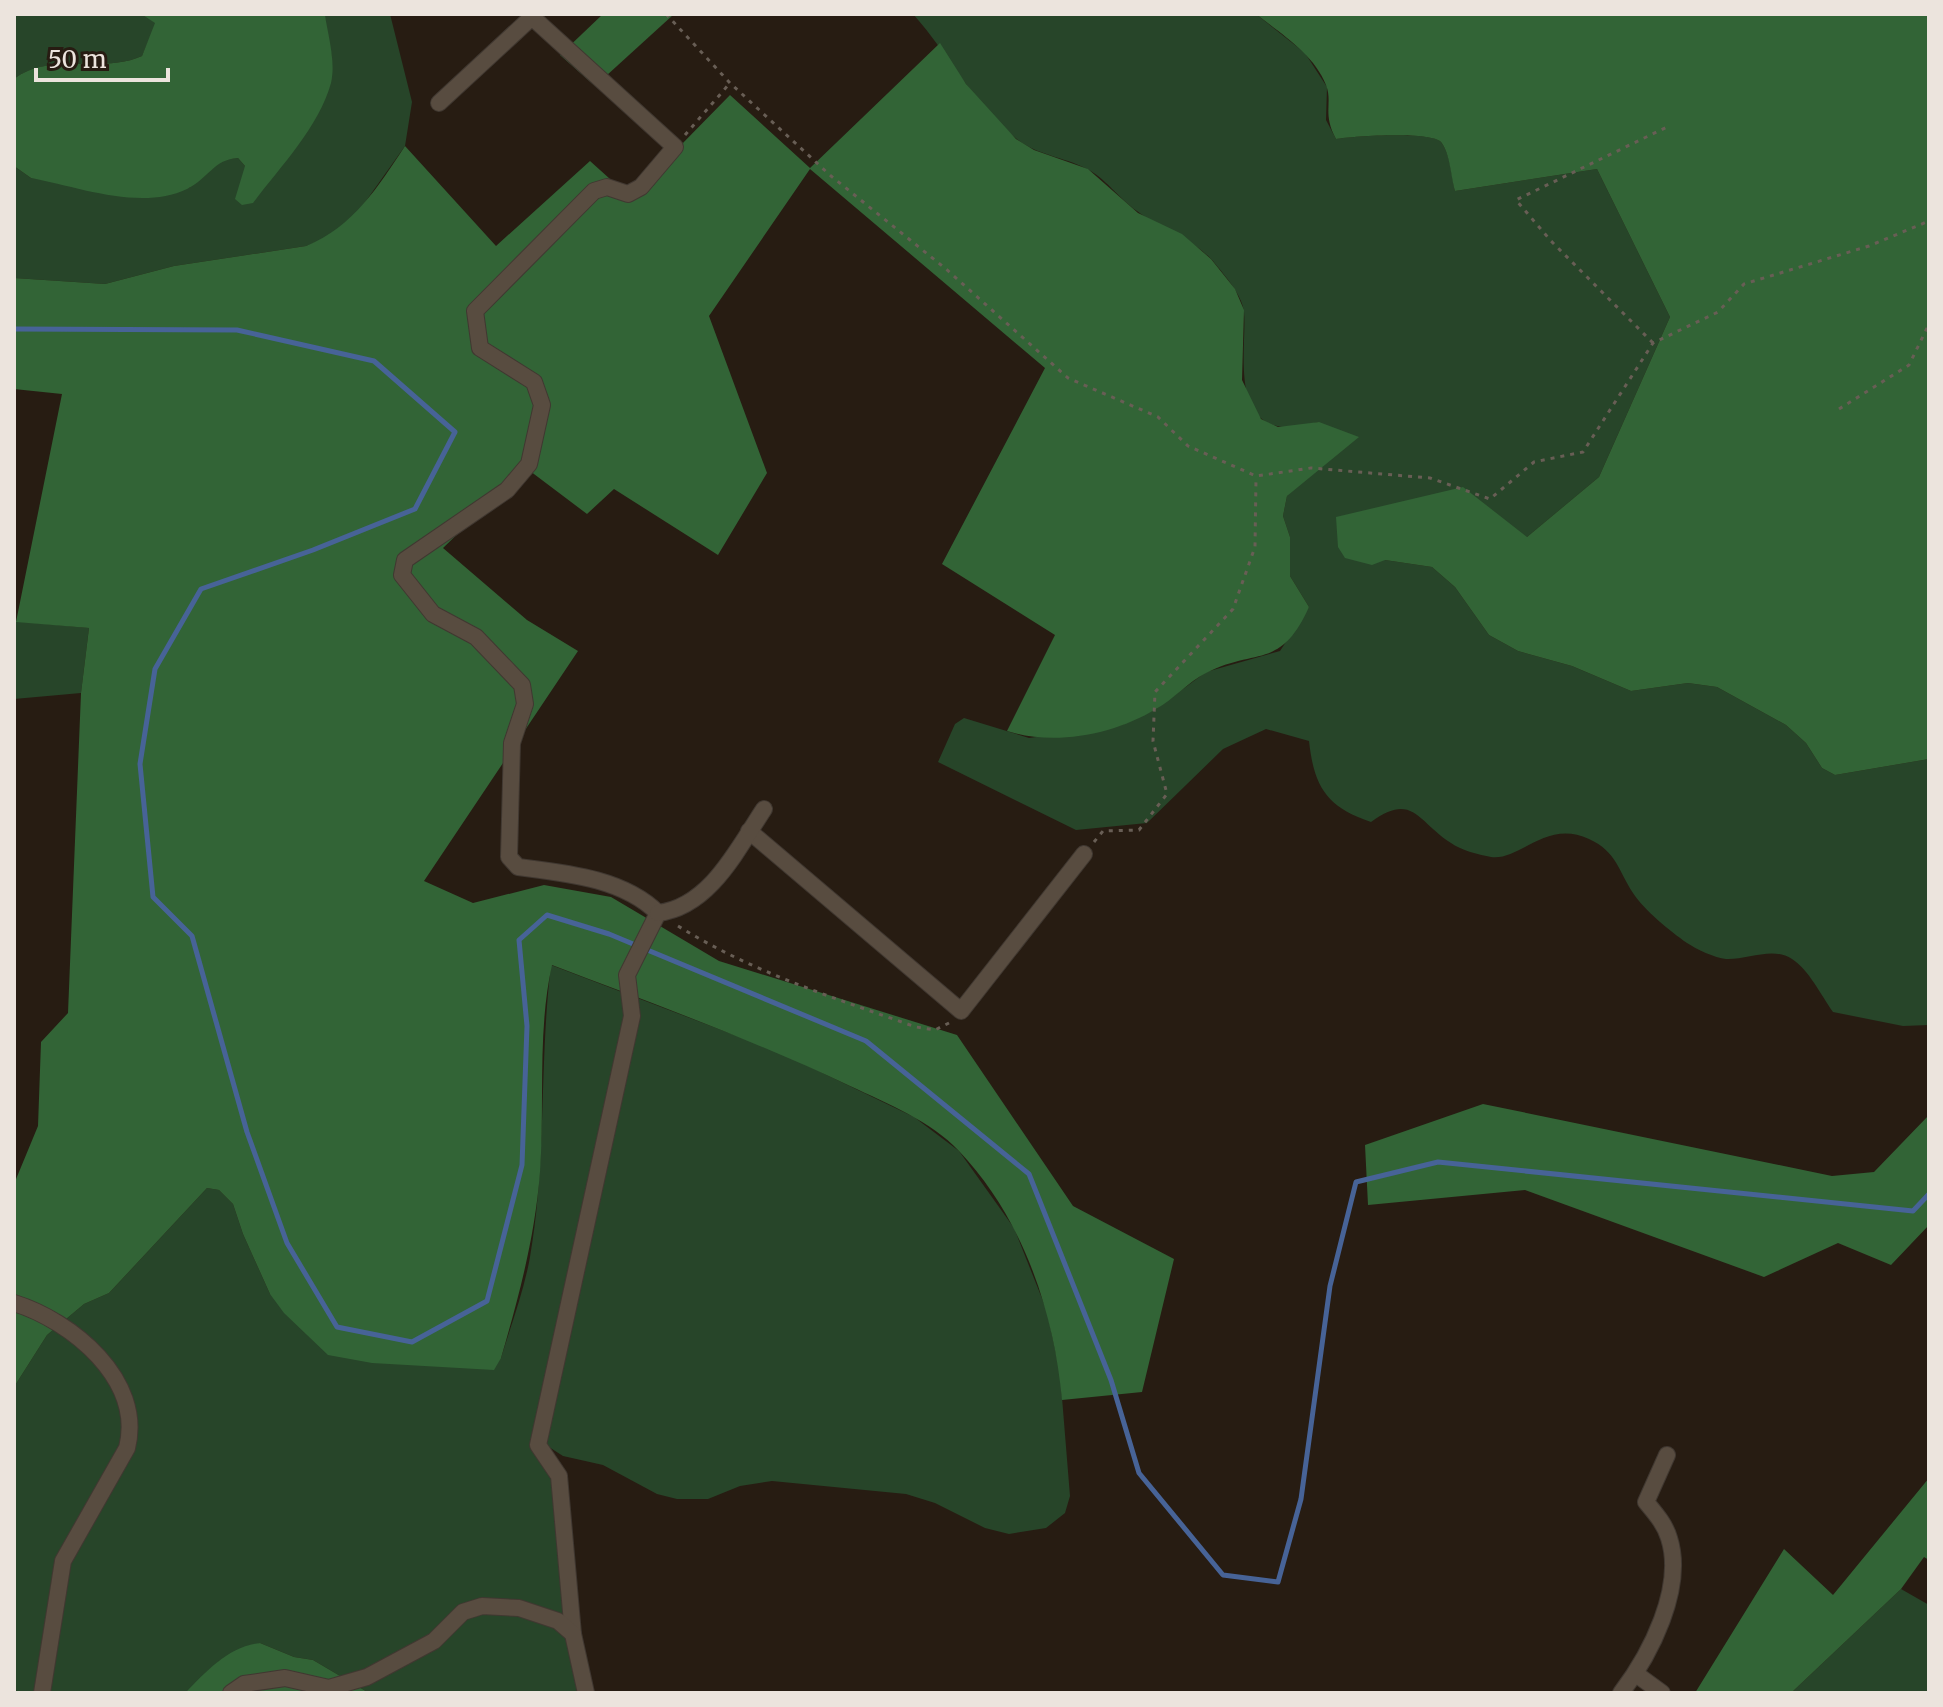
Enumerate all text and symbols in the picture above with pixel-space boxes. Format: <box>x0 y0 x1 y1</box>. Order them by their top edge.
scale bar <box>36 32 168 82</box>
text: 50 m <box>48 44 107 75</box>

